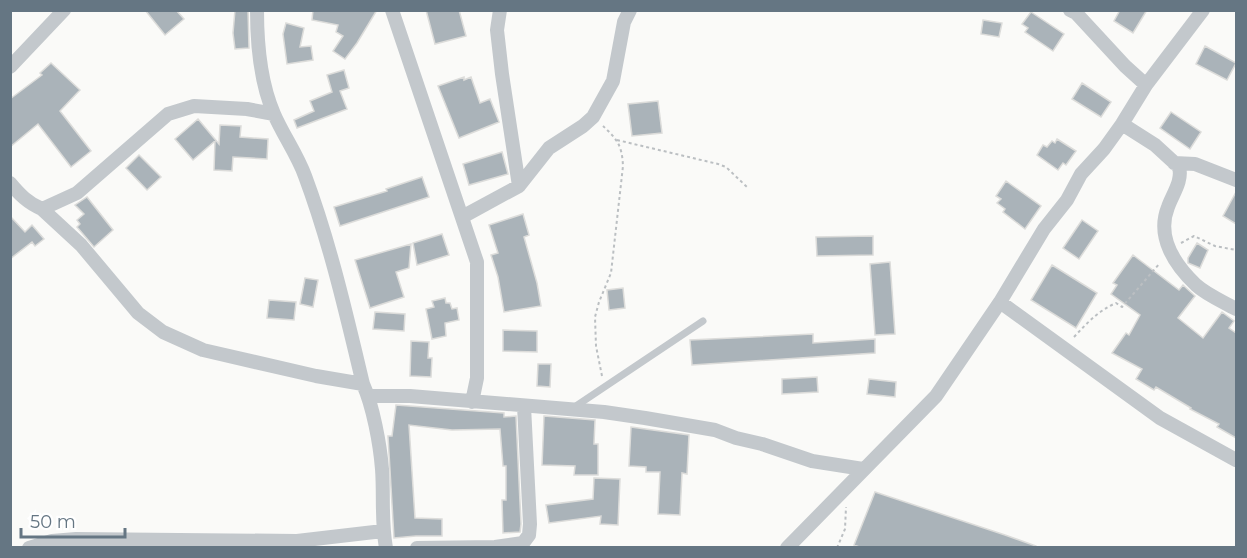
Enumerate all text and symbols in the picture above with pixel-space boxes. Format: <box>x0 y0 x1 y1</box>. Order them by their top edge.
scale bar <box>21 501 124 539</box>
text: 50 m <box>30 511 76 533</box>

